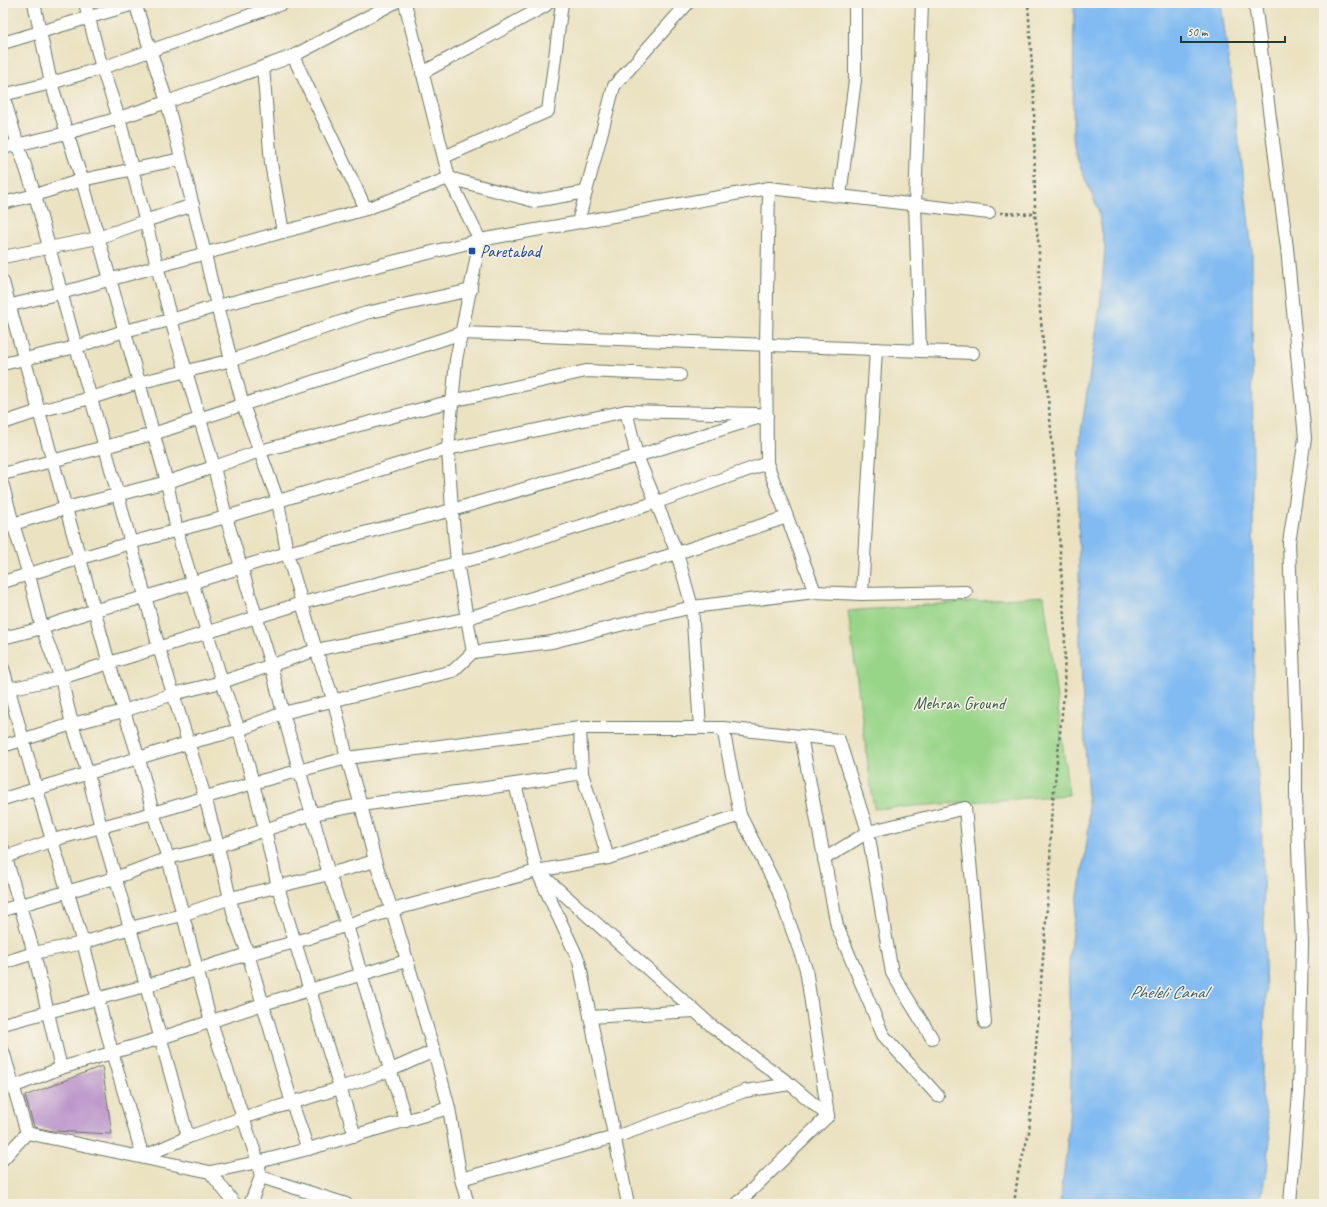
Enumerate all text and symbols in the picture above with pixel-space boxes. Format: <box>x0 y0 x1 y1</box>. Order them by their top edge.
scale bar <box>1181 18 1285 44</box>
text: 50 m <box>1187 24 1209 40</box>
place label: Paretabad <box>480 241 543 262</box>
marker: Paretabad <box>467 246 477 256</box>
park label: Mehran Ground <box>913 693 1007 714</box>
water label: Pheleli Canal <box>1129 981 1213 1003</box>

